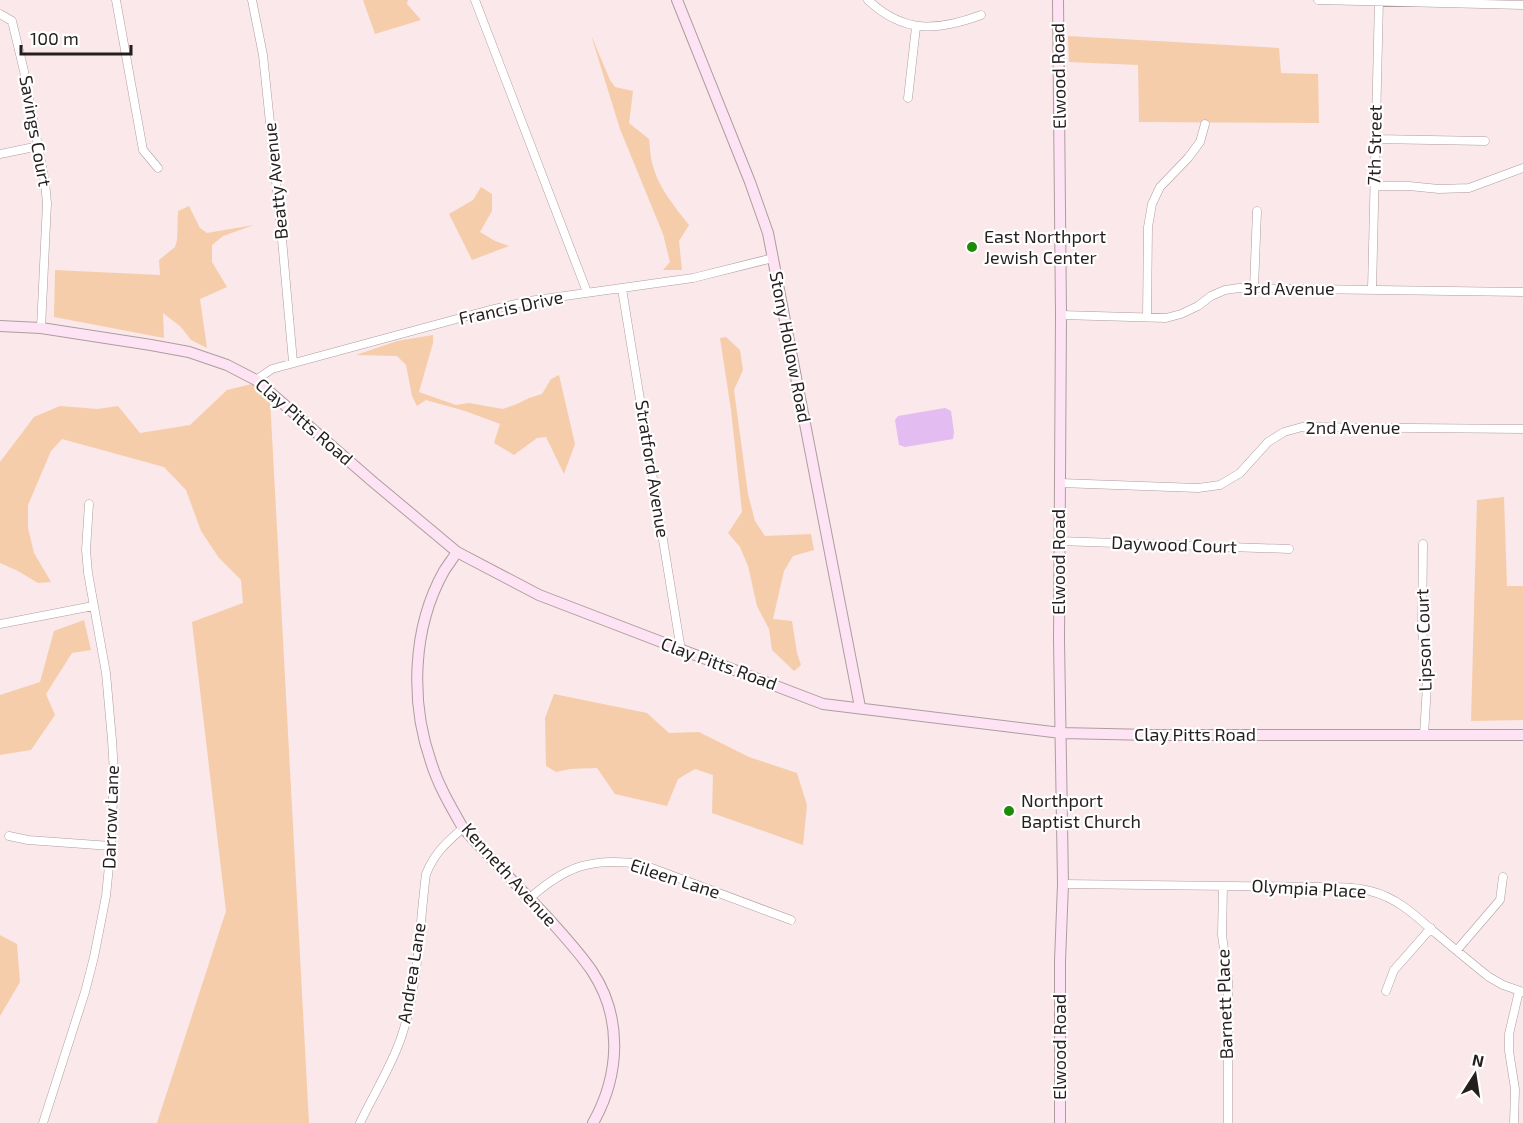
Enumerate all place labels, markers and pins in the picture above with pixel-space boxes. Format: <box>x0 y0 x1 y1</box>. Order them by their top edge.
place label: East Northport Jewish Center <box>984 225 1106 268</box>
marker: East Northport Jewish Center <box>965 240 979 254</box>
place label: Northport Baptist Church <box>1021 789 1141 832</box>
marker: Northport Baptist Church <box>1002 804 1016 818</box>

